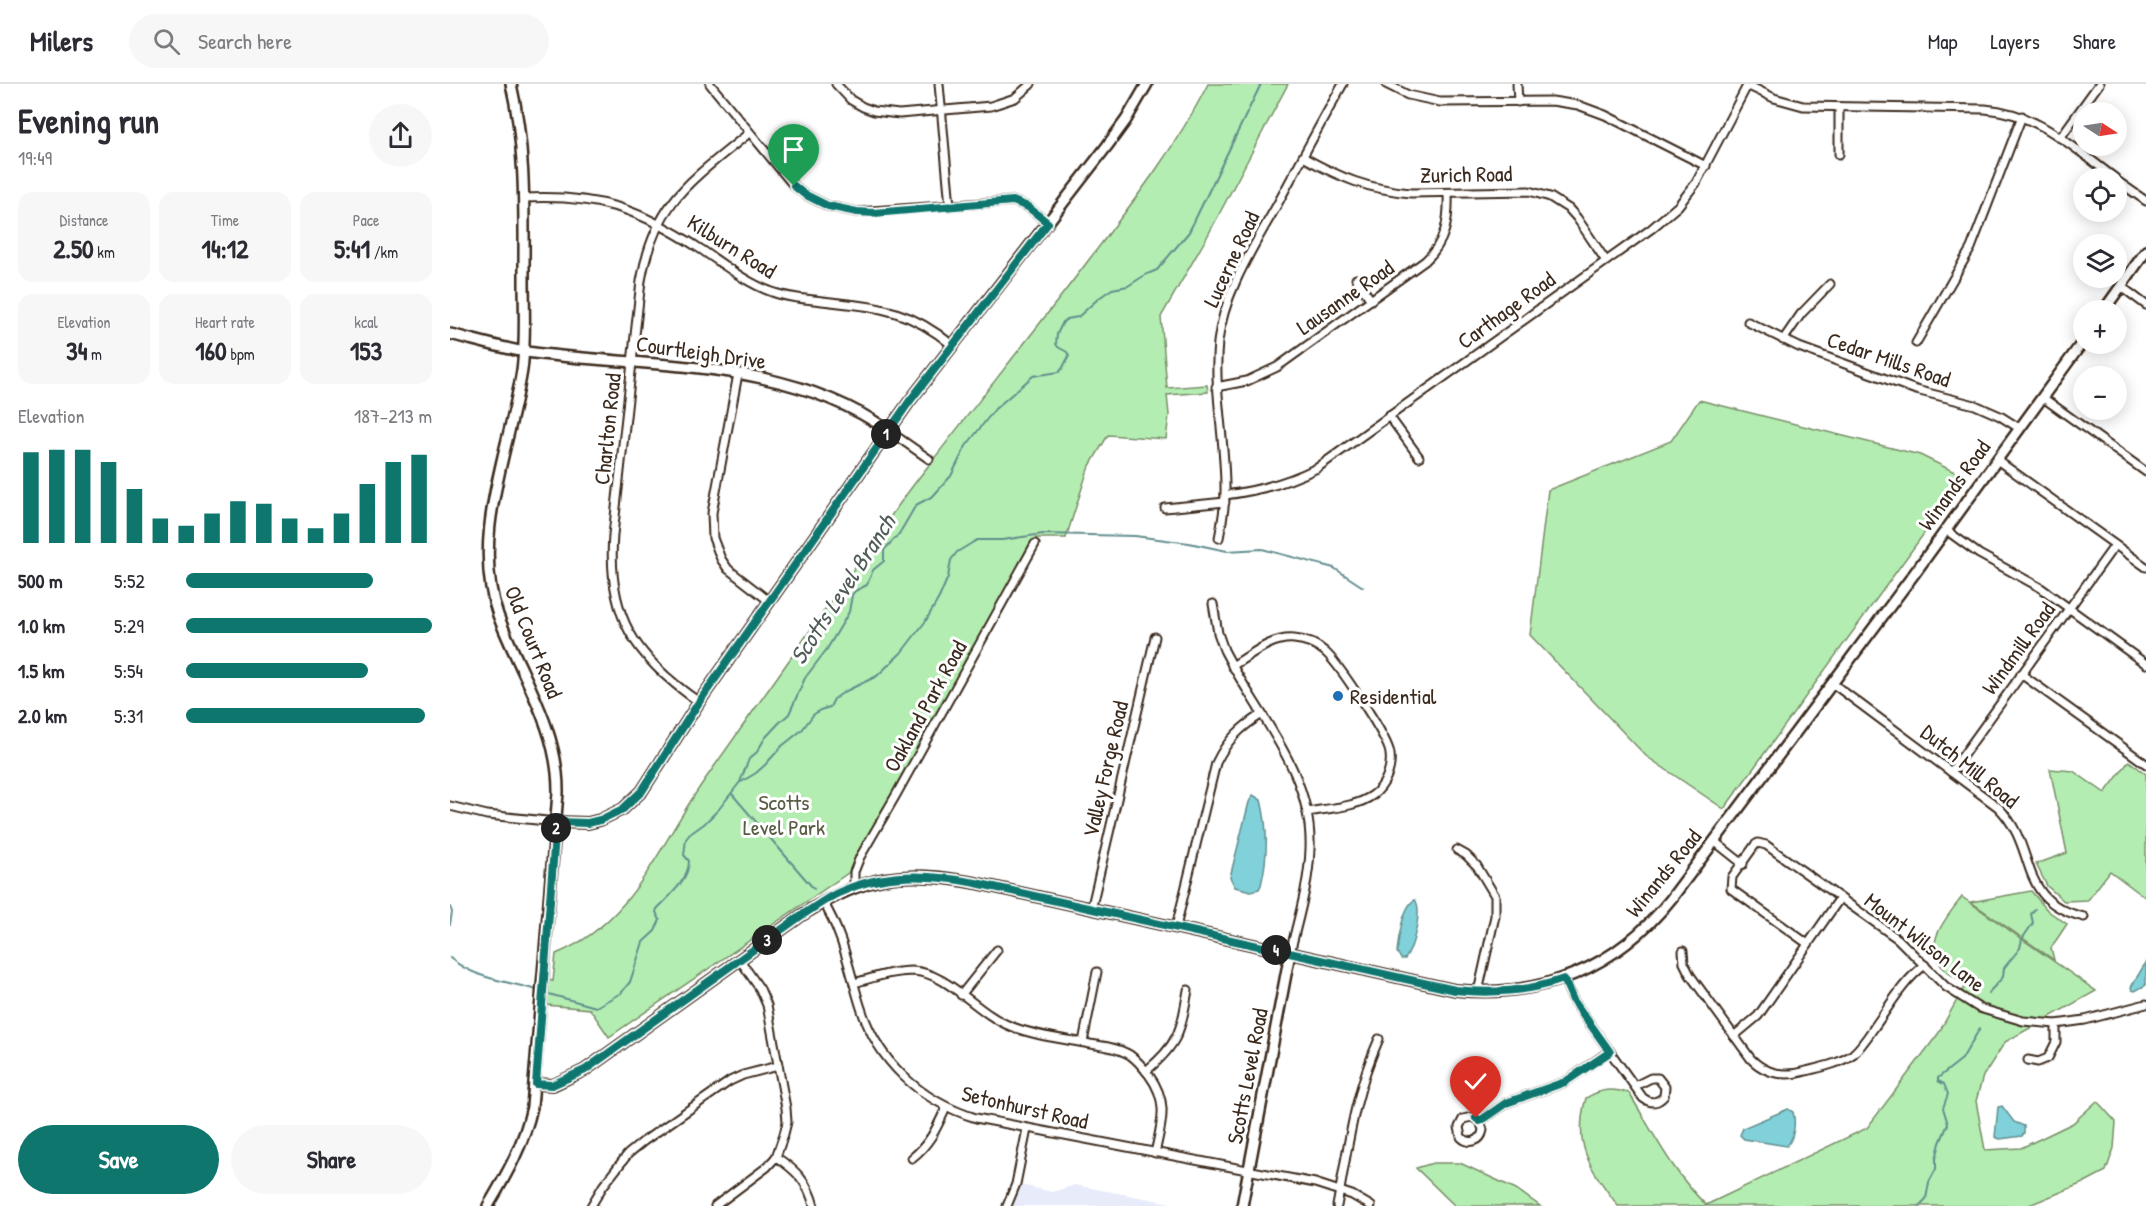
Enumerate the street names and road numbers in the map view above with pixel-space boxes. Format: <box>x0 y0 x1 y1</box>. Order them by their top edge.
street label: Zurich Road <box>1420 158 1513 190</box>
street label: Lucerne Road <box>1196 206 1266 312</box>
street label: Kilburn Road <box>682 207 783 285</box>
street label: Lausanne Road <box>1290 252 1400 342</box>
street label: Carthage Road <box>1451 264 1561 356</box>
street label: Cedar Mills Road <box>1823 324 1955 394</box>
street label: Courtleigh Drive <box>634 328 768 376</box>
street label: Charlton Road <box>586 371 628 486</box>
street label: Winands Road <box>1911 433 1997 536</box>
street label: Old Court Road <box>498 581 570 703</box>
street label: Windmill Road <box>1974 595 2062 700</box>
street label: Oakland Park Road <box>876 635 974 777</box>
street label: Valley Forge Road <box>1075 698 1135 840</box>
street label: Dutch Mill Road <box>1915 717 2026 815</box>
street label: Winands Road <box>1618 822 1708 923</box>
street label: Mount Wilson Lane <box>1858 885 1992 999</box>
street label: Scotts Level Road <box>1219 1005 1275 1146</box>
street label: Setonhurst Road <box>959 1078 1092 1136</box>

